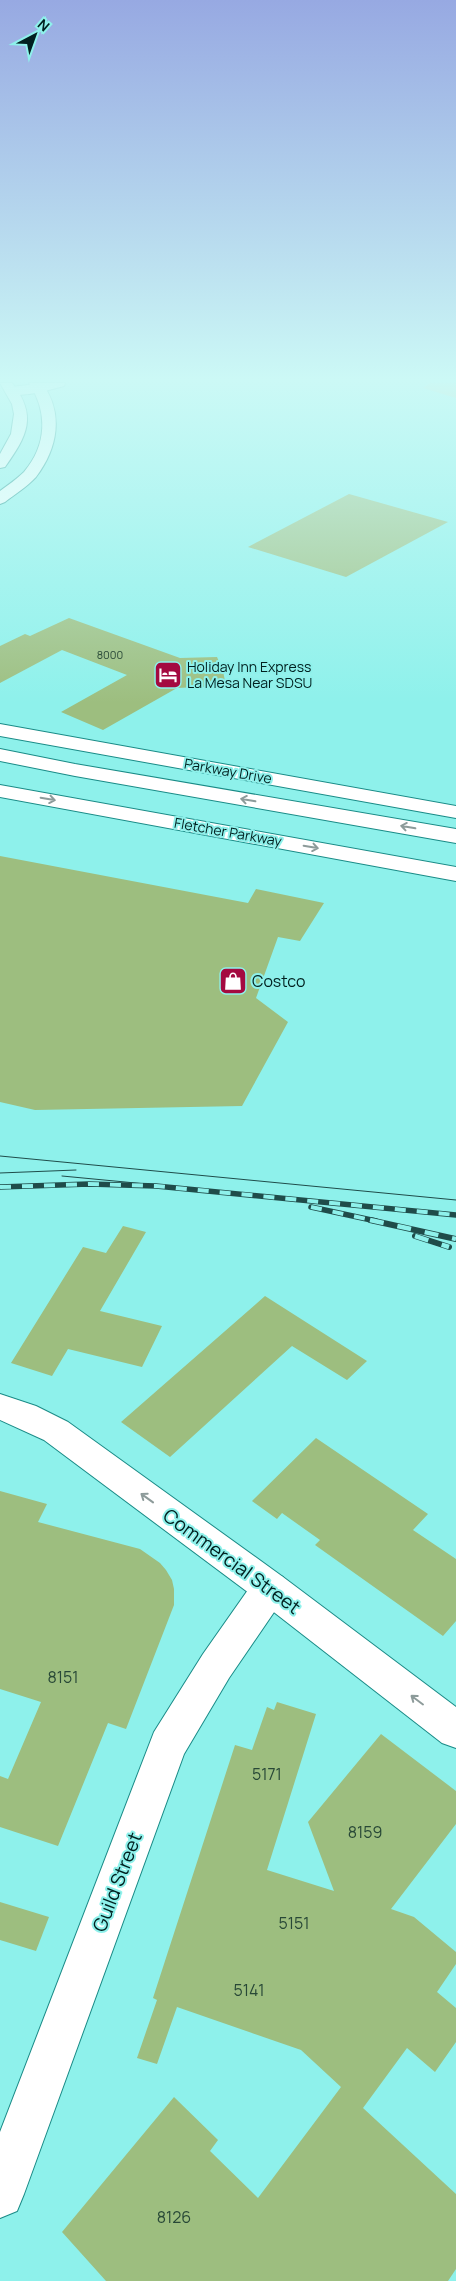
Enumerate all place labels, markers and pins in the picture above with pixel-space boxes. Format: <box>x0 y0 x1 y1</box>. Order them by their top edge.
place label: Holiday Inn Express La Mesa Near SDSU <box>187 657 312 692</box>
hotel icon: Holiday Inn Express La Mesa Near SDSU <box>153 660 183 690</box>
shop icon: Costco <box>218 966 248 996</box>
place label: Costco <box>252 970 305 992</box>

